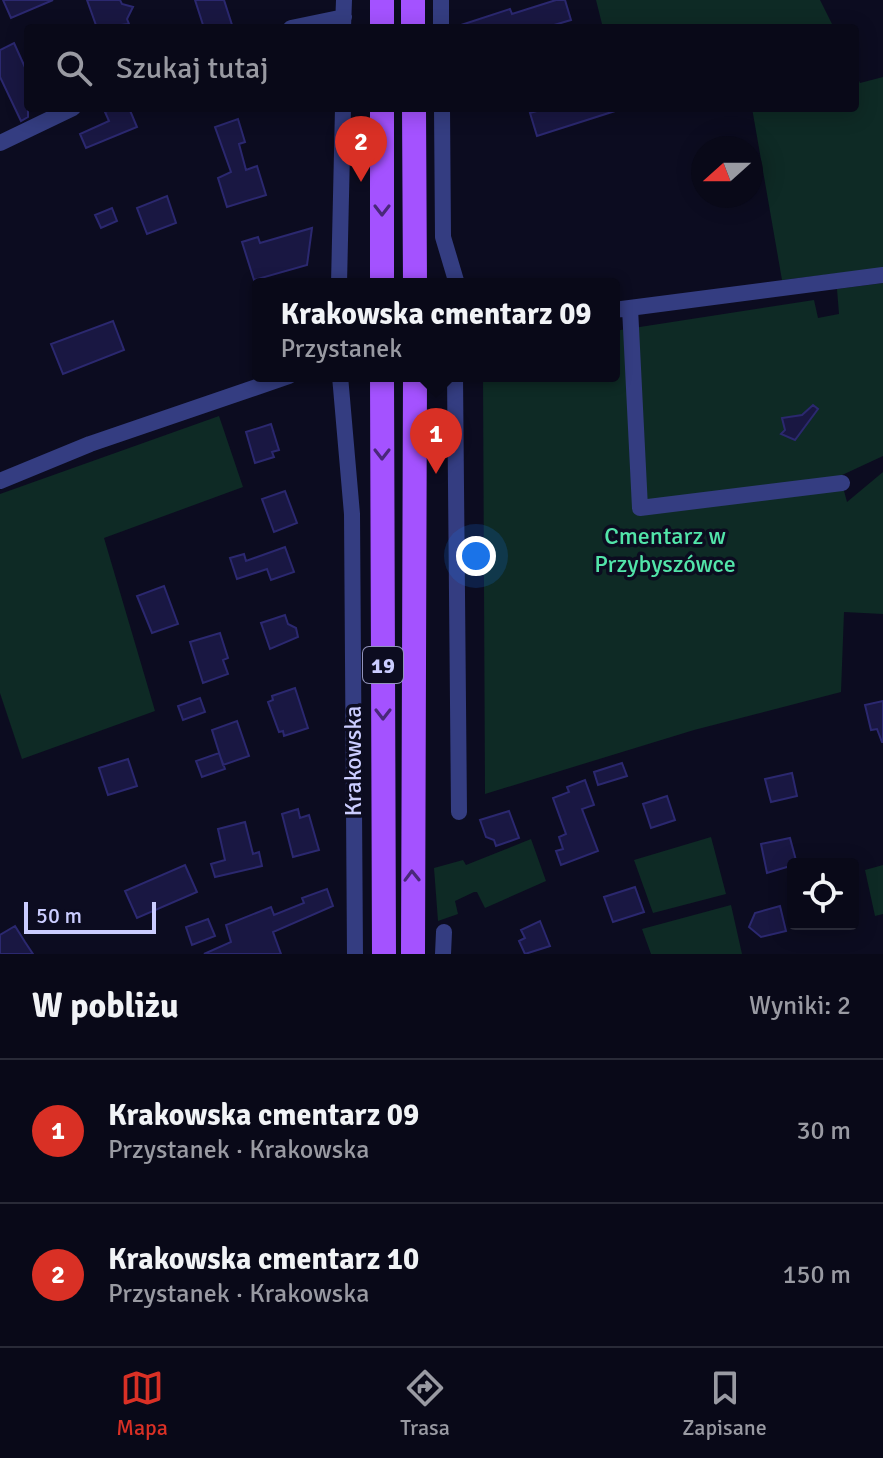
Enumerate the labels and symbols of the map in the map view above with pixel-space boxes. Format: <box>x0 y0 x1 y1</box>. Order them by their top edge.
pin: 2 <box>335 116 387 182</box>
north arrow <box>691 136 763 208</box>
one-way arrow <box>373 204 391 217</box>
pin: 1 <box>410 408 462 474</box>
one-way arrow <box>373 448 391 461</box>
park label: Cmentarz w Przybyszówce <box>594 521 736 579</box>
your location <box>456 536 496 576</box>
road number: 19 <box>363 647 403 683</box>
street label: Krakowska <box>338 706 368 816</box>
one-way arrow <box>374 708 392 721</box>
one-way arrow <box>404 869 421 882</box>
scale bar <box>24 898 156 934</box>

